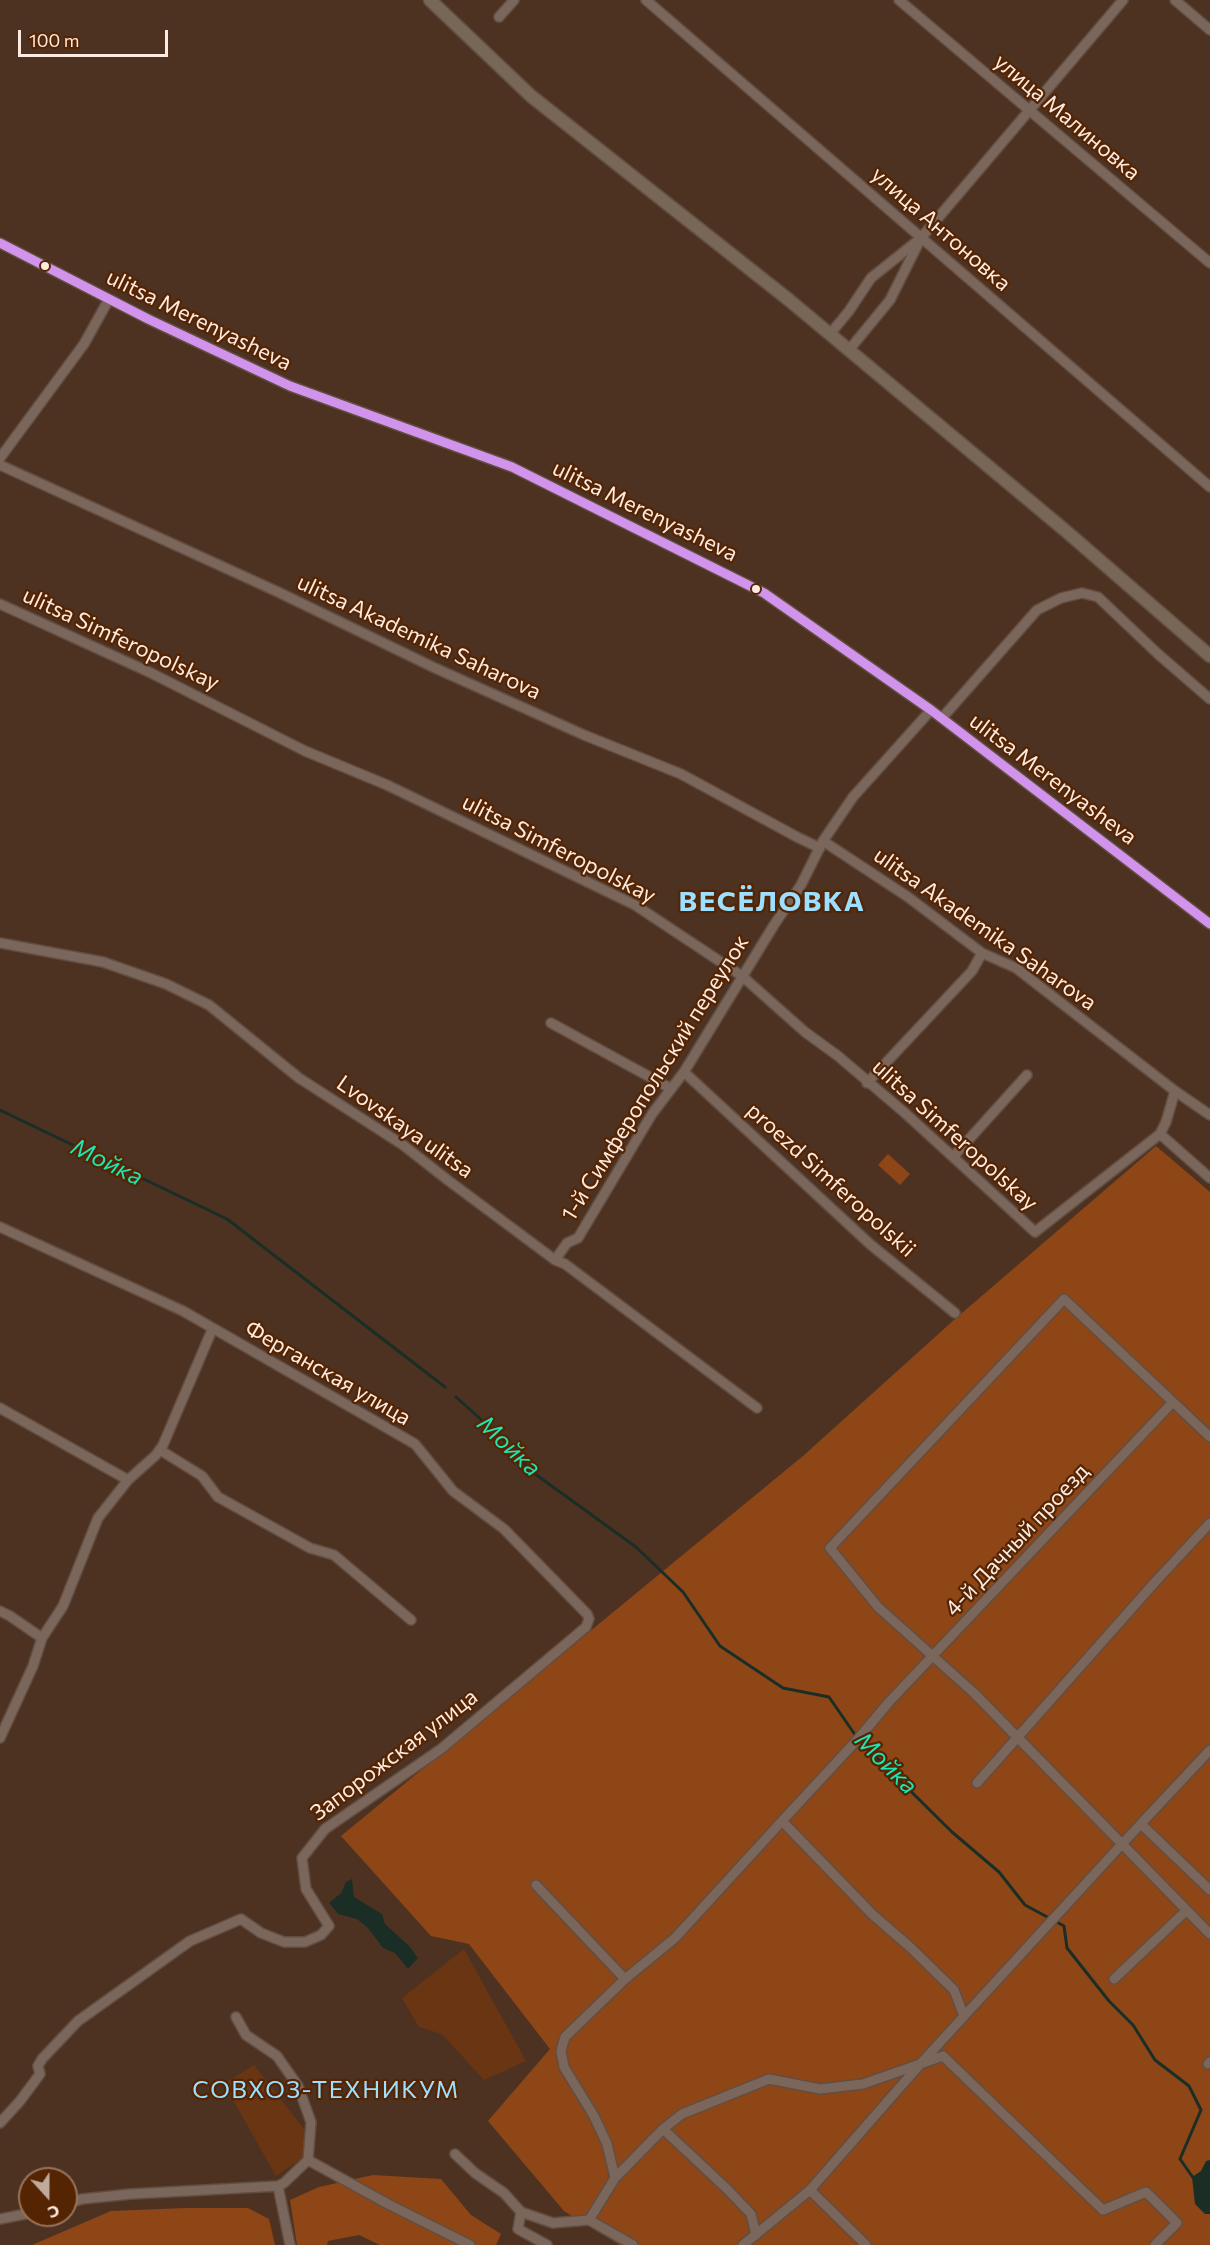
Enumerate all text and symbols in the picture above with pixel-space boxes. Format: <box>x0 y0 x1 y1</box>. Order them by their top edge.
scale bar <box>21 18 171 56</box>
text: 100 m <box>29 29 79 51</box>
street label: улица Малиновка <box>989 48 1145 186</box>
street label: улица Антоновка <box>866 161 1016 297</box>
unlabelled marker <box>39 260 51 272</box>
street label: ulitsa Merenyasheva <box>102 264 296 376</box>
street label: ulitsa Merenyasheva <box>548 455 742 567</box>
street label: ulitsa Akademika Saharova <box>293 569 545 705</box>
street label: ulitsa Simferopolskay <box>19 582 223 696</box>
unlabelled marker <box>750 583 762 595</box>
street label: ulitsa Merenyasheva <box>964 708 1142 850</box>
street label: ulitsa Simferopolskay <box>458 789 660 909</box>
street label: ulitsa Akademika Saharova <box>869 842 1101 1016</box>
district label: ВЕСЁЛОВКА <box>679 885 865 919</box>
street label: 1-й Симферопольский переулок <box>556 930 754 1226</box>
street label: ulitsa Simferopolskay <box>867 1054 1043 1216</box>
street label: Lvovskaya ulitsa <box>332 1070 478 1184</box>
street label: proezd Simferopolskii <box>741 1097 921 1263</box>
water label: Мойка <box>66 1132 148 1192</box>
street label: Ферганская улица <box>241 1315 415 1431</box>
water label: Мойка <box>471 1409 547 1483</box>
street label: 4-й Дачный проезд <box>940 1458 1094 1622</box>
street label: Запорожская улица <box>305 1684 483 1826</box>
water label: Мойка <box>849 1726 923 1800</box>
district label: СОВХОЗ-ТЕХНИКУМ <box>192 2076 460 2104</box>
north arrow <box>18 2167 78 2227</box>
text: С <box>45 2202 62 2223</box>

